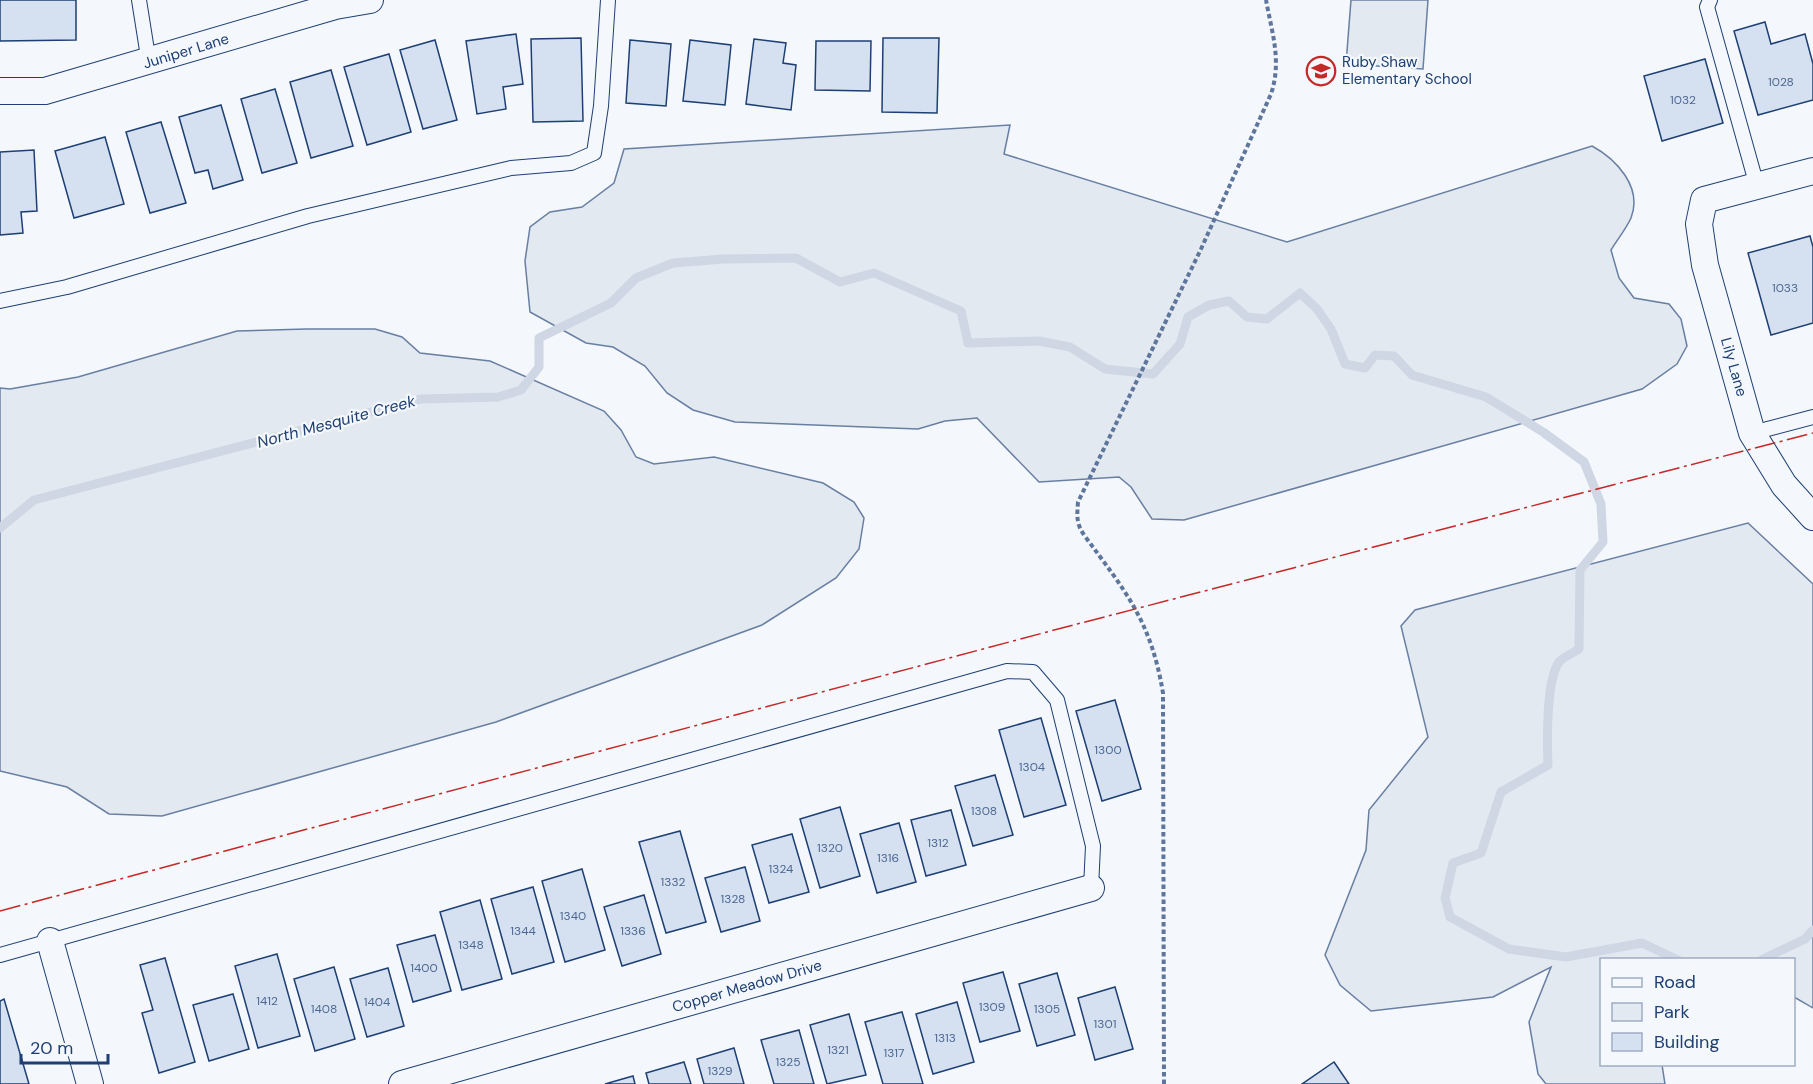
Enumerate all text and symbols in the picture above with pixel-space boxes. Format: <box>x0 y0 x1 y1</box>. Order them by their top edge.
street label: Juniper Lane <box>141 28 231 74</box>
place label: Ruby Shaw Elementary School <box>1342 52 1472 89</box>
school or university icon: Ruby Shaw Elementary School <box>1305 55 1337 87</box>
house number: 1028 <box>1768 74 1794 90</box>
house number: 1032 <box>1670 92 1696 108</box>
house number: 1033 <box>1772 280 1798 296</box>
street label: Lily Lane <box>1716 335 1752 399</box>
water label: North Mesquite Creek <box>255 390 418 453</box>
house number: 1300 <box>1094 742 1122 758</box>
house number: 1304 <box>1019 759 1045 775</box>
house number: 1308 <box>971 803 997 819</box>
house number: 1312 <box>927 835 949 851</box>
house number: 1320 <box>817 840 843 856</box>
house number: 1316 <box>877 850 899 866</box>
house number: 1324 <box>769 861 793 877</box>
house number: 1332 <box>661 874 686 890</box>
house number: 1328 <box>721 891 745 907</box>
house number: 1340 <box>560 908 586 924</box>
house number: 1344 <box>510 923 536 939</box>
house number: 1336 <box>620 923 646 939</box>
house number: 1348 <box>458 937 484 953</box>
street label: Copper Meadow Drive <box>670 955 824 1017</box>
legend <box>1600 958 1795 1066</box>
house number: 1400 <box>410 960 438 976</box>
text: Road <box>1654 970 1696 994</box>
house number: 1412 <box>256 993 278 1009</box>
house number: 1404 <box>364 994 390 1010</box>
house number: 1309 <box>979 999 1005 1015</box>
text: Park <box>1654 1000 1690 1024</box>
house number: 1408 <box>311 1001 337 1017</box>
house number: 1305 <box>1034 1001 1060 1017</box>
house number: 1301 <box>1094 1016 1116 1032</box>
scale bar <box>21 1027 108 1065</box>
house number: 1313 <box>934 1030 956 1046</box>
text: Building <box>1654 1030 1719 1054</box>
text: 20 m <box>30 1036 73 1060</box>
house number: 1321 <box>827 1042 849 1058</box>
house number: 1317 <box>884 1045 904 1061</box>
house number: 1325 <box>775 1054 801 1070</box>
house number: 1329 <box>707 1063 733 1079</box>

